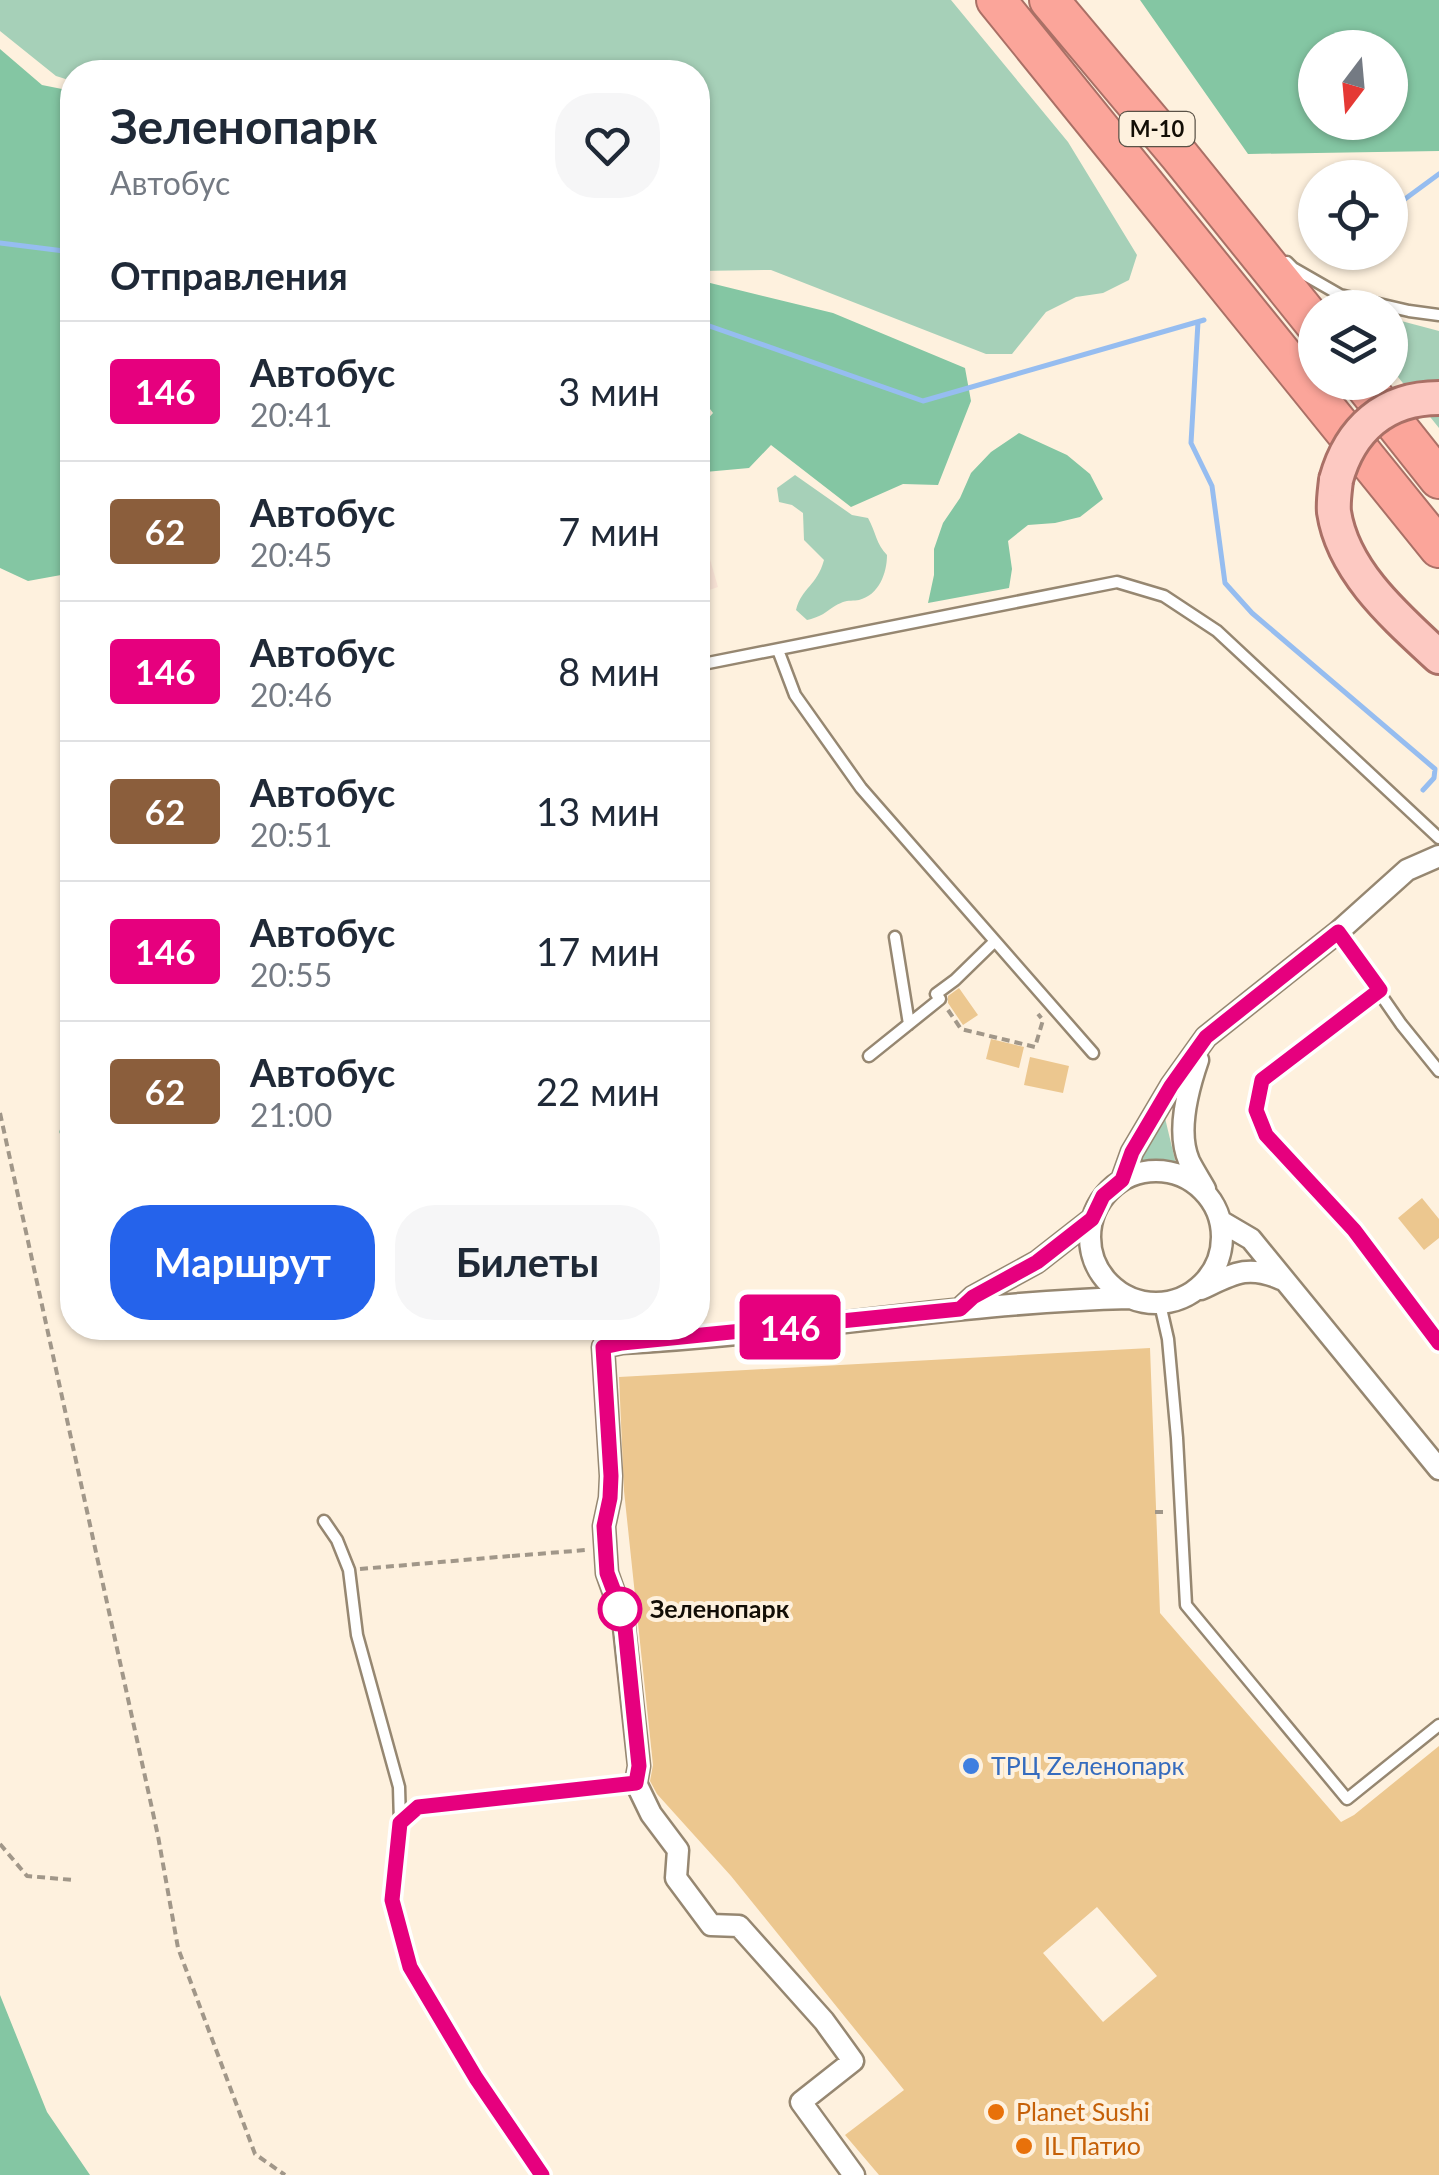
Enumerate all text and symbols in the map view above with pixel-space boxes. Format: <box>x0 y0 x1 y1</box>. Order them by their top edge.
north arrow <box>1298 30 1408 140</box>
map controls <box>1298 30 1408 400</box>
button: heart <box>555 93 660 198</box>
text: Зеленопарк <box>110 97 377 154</box>
road number: М-10 <box>1120 112 1194 146</box>
button: locate <box>1298 160 1408 270</box>
text: Автобус <box>110 163 230 202</box>
text: Отправления <box>110 252 348 298</box>
button: layers <box>1298 290 1408 400</box>
text: Автобус <box>250 349 395 395</box>
text: 3 мин <box>558 368 660 414</box>
text: 146 <box>135 370 195 412</box>
text: 20:41 <box>250 395 332 434</box>
text: Автобус <box>250 489 395 535</box>
text: 7 мин <box>558 508 660 554</box>
text: 62 <box>145 510 185 552</box>
text: 20:45 <box>250 535 332 574</box>
text: Автобус <box>250 629 395 675</box>
text: 8 мин <box>558 648 660 694</box>
text: 146 <box>135 650 195 692</box>
text: 20:46 <box>250 675 332 714</box>
text: Автобус <box>250 769 395 815</box>
text: 13 мин <box>536 788 660 834</box>
text: 62 <box>145 790 185 832</box>
text: 20:51 <box>250 815 332 854</box>
text: Автобус <box>250 909 395 955</box>
text: 17 мин <box>536 928 660 974</box>
text: 146 <box>135 930 195 972</box>
text: 20:55 <box>250 955 332 994</box>
text: Автобус <box>250 1049 395 1095</box>
text: 22 мин <box>536 1068 660 1114</box>
text: 62 <box>145 1070 185 1112</box>
text: 21:00 <box>250 1095 332 1134</box>
button: Маршрут <box>110 1205 375 1320</box>
button: Билеты <box>395 1205 660 1320</box>
line badge: 146 <box>732 1294 848 1360</box>
text: 146 <box>760 1306 820 1348</box>
marker: Зеленопарк <box>599 1588 641 1630</box>
place label: Зеленопарк <box>650 1593 790 1623</box>
place label: ТРЦ Zеленопарк <box>991 1750 1185 1780</box>
marker: ТРЦ Zеленопарк <box>960 1755 982 1777</box>
place label: Planet Sushi <box>1016 2096 1150 2126</box>
marker: Planet Sushi <box>985 2101 1007 2123</box>
place label: IL Патио <box>1044 2130 1141 2160</box>
marker: IL Патио <box>1013 2135 1035 2157</box>

